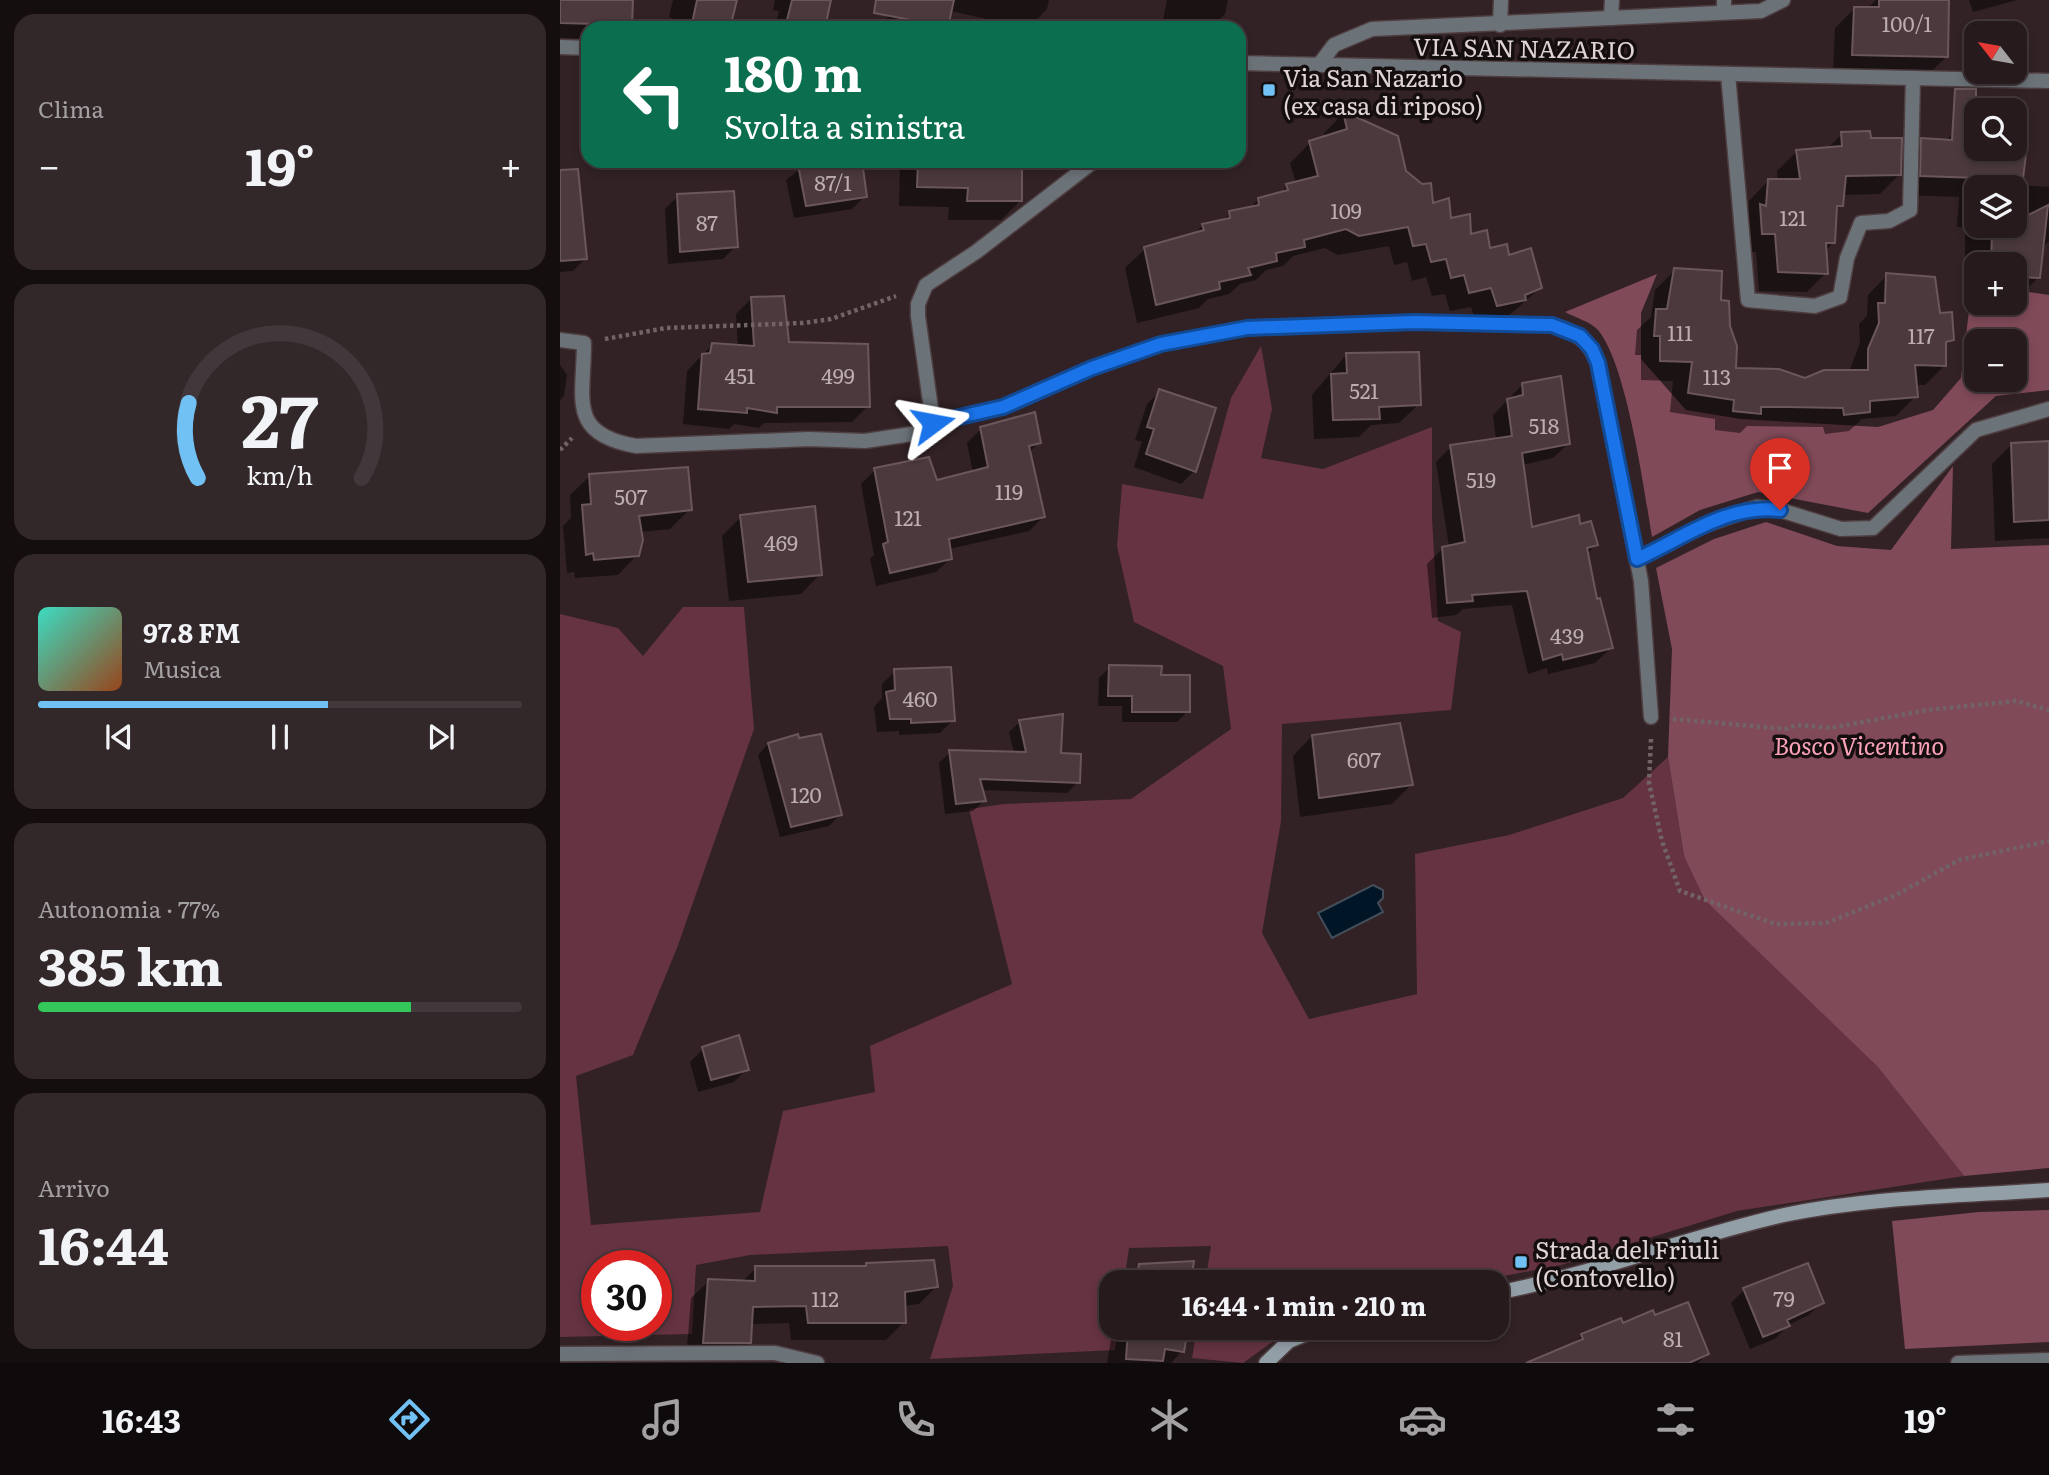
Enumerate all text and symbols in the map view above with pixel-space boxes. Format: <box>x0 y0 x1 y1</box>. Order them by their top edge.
house number: 100/1 <box>1882 7 1933 38</box>
north arrow <box>1964 21 2026 84</box>
map controls <box>1964 21 2027 392</box>
street label: VIA SAN NAZARIO <box>1413 28 1635 66</box>
text: 180 m <box>724 34 862 107</box>
icon: left <box>609 49 700 140</box>
place label: Via San Nazario (ex casa di riposo) <box>1283 59 1483 122</box>
marker: Via San Nazario (ex casa di riposo) <box>1261 82 1277 98</box>
text: Clima <box>38 91 104 125</box>
button: search <box>1964 98 2027 161</box>
text: Svolta a sinistra <box>724 101 965 149</box>
text: 19° <box>245 125 315 202</box>
text: − <box>38 135 60 192</box>
text: + <box>500 135 522 192</box>
house number: 87/1 <box>814 166 852 197</box>
button: layers <box>1964 175 2027 238</box>
house number: 109 <box>1330 194 1362 225</box>
house number: 121 <box>1779 201 1807 232</box>
house number: 87 <box>696 206 718 237</box>
button: + <box>1964 252 2027 315</box>
house number: 111 <box>1667 316 1693 347</box>
house number: 117 <box>1907 319 1935 350</box>
button: − <box>1964 329 2027 392</box>
house number: 451 <box>725 359 756 390</box>
house number: 499 <box>821 359 855 390</box>
house number: 113 <box>1703 360 1731 391</box>
text: 27 <box>241 362 319 470</box>
house number: 521 <box>1349 374 1379 405</box>
position arrow <box>896 386 970 460</box>
house number: 518 <box>1529 409 1559 440</box>
pin <box>1750 438 1810 510</box>
icon: arrive <box>1761 449 1799 487</box>
text: km/h <box>247 455 313 492</box>
house number: 519 <box>1466 463 1496 494</box>
house number: 119 <box>995 475 1023 506</box>
house number: 507 <box>614 480 648 511</box>
house number: 121 <box>894 501 922 532</box>
house number: 469 <box>764 526 798 557</box>
text: 97.8 FM <box>143 612 240 651</box>
house number: 439 <box>1550 619 1584 650</box>
text: Musica <box>143 651 221 685</box>
house number: 460 <box>903 682 938 713</box>
icon: previous <box>100 718 138 756</box>
icon: pause <box>261 718 299 756</box>
icon: next <box>422 718 460 756</box>
park label: Bosco Vicentino <box>1774 727 1944 762</box>
house number: 607 <box>1347 743 1381 774</box>
house number: 120 <box>790 778 822 809</box>
text: Autonomia · 77% <box>38 891 220 925</box>
text: 385 km <box>38 925 223 1002</box>
text: Arrivo <box>38 1170 110 1204</box>
text: 16:44 <box>38 1204 169 1281</box>
place label: Strada del Friuli (Contovello) <box>1535 1231 1719 1294</box>
speed limit sign: 30 <box>581 1250 672 1341</box>
marker: Strada del Friuli (Contovello) <box>1513 1254 1529 1270</box>
house number: 112 <box>811 1282 839 1313</box>
house number: 79 <box>1773 1282 1795 1313</box>
text: 16:44 · 1 min · 210 m <box>1182 1285 1426 1324</box>
house number: 81 <box>1663 1322 1684 1353</box>
text: 16:43 <box>102 1395 181 1443</box>
icon: directions <box>385 1395 434 1444</box>
icon: music <box>638 1395 687 1444</box>
icon: phone <box>891 1395 940 1444</box>
icon: climate <box>1145 1395 1194 1444</box>
icon: car <box>1398 1395 1447 1444</box>
icon: filters <box>1651 1395 1700 1444</box>
text: 19° <box>1904 1395 1947 1443</box>

